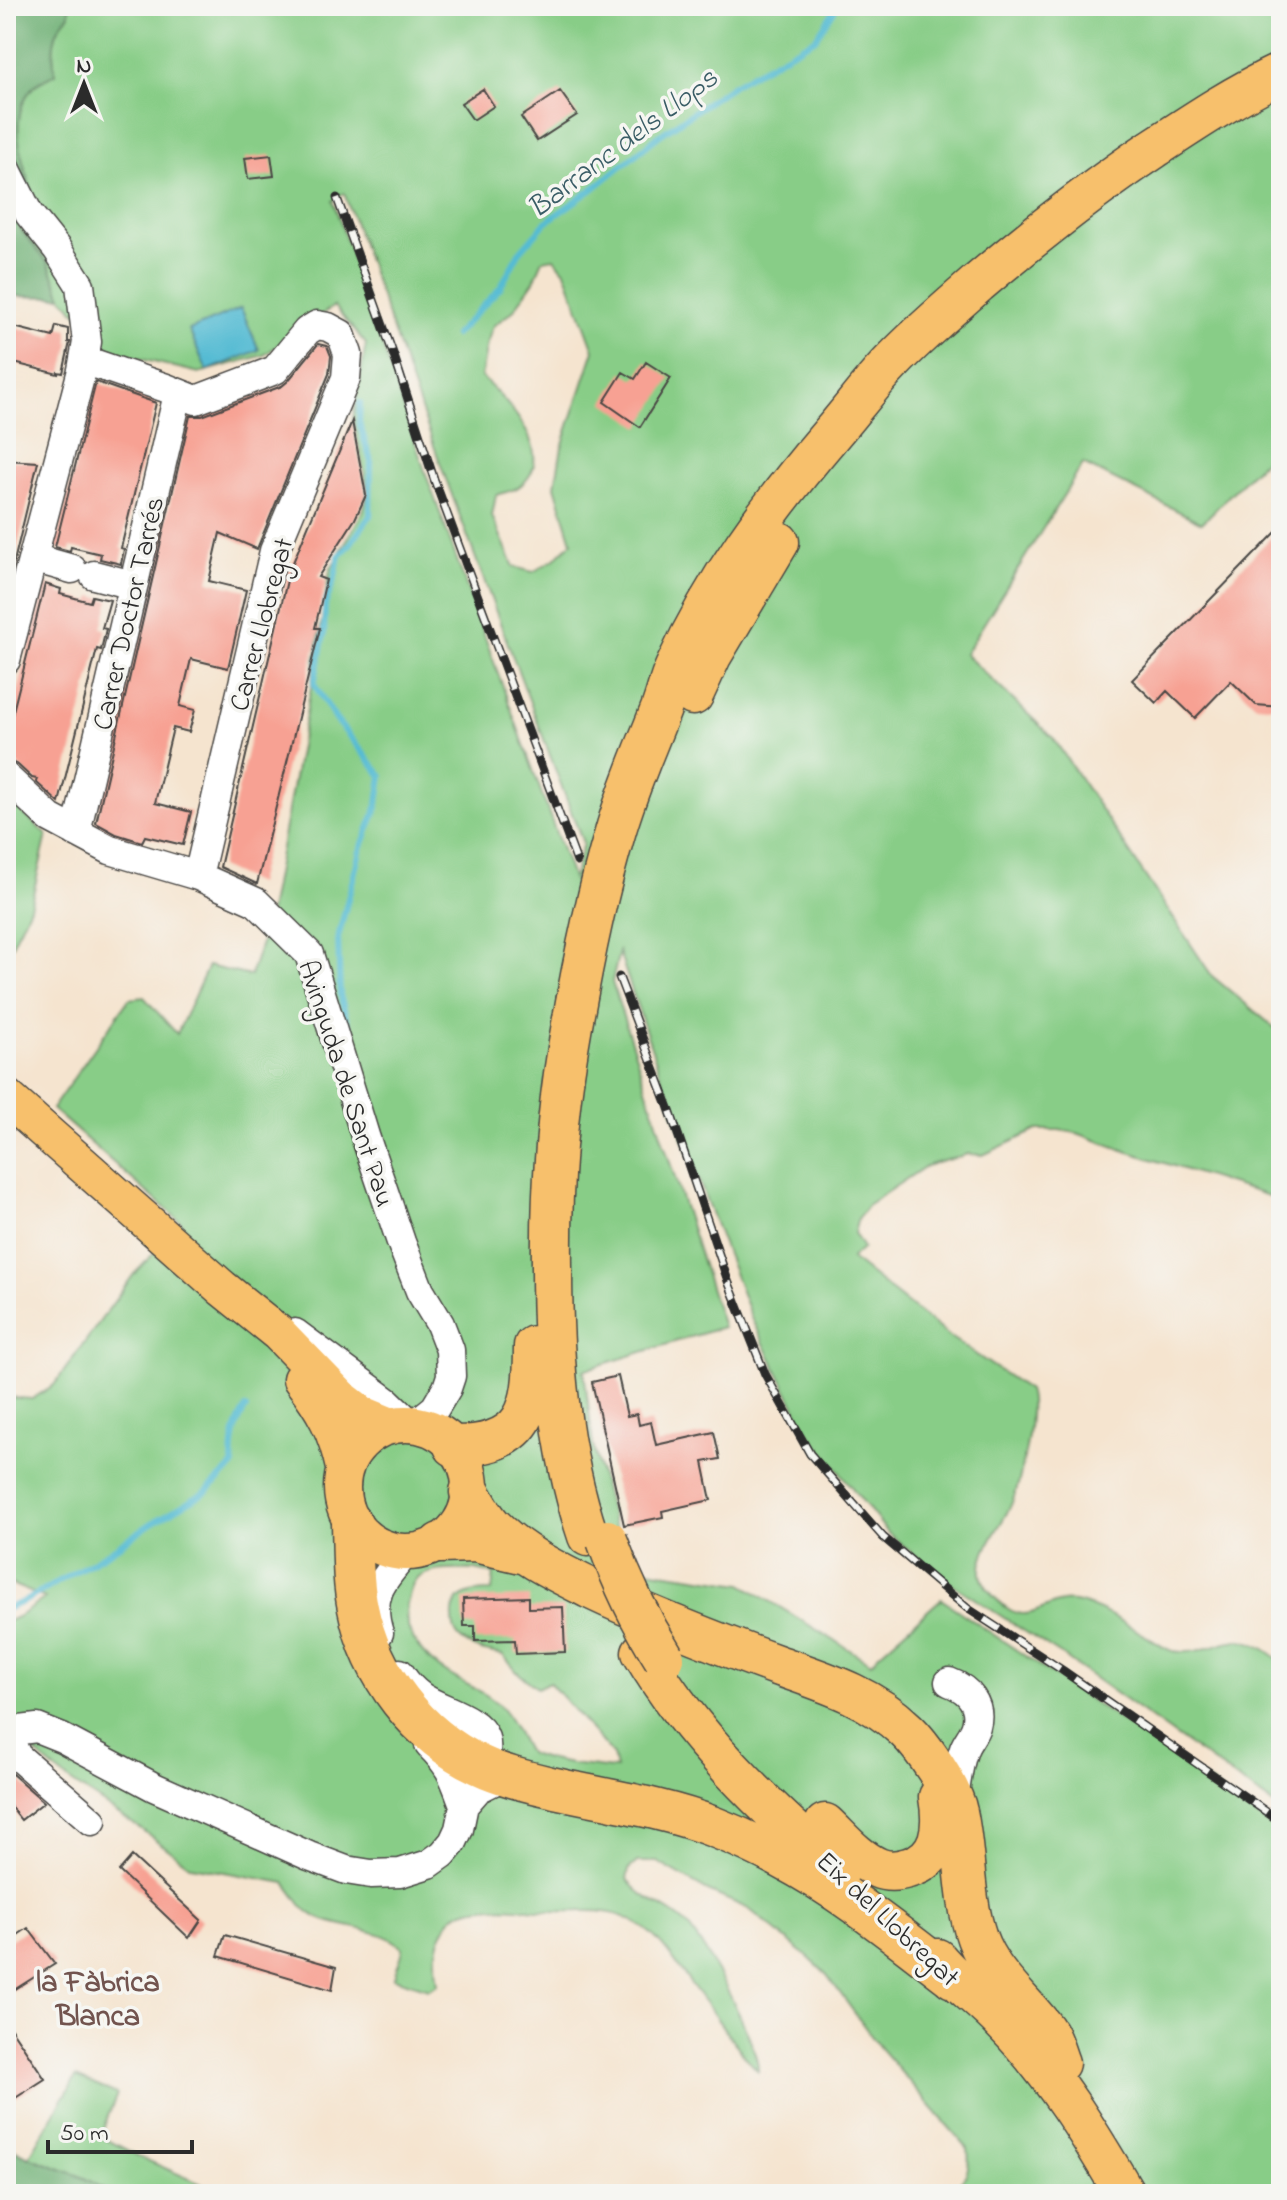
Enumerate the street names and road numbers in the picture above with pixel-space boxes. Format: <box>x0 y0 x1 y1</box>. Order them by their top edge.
street label: Carrer Doctor Tarrés <box>84 493 177 735</box>
street label: Carrer Llobregat <box>221 534 306 716</box>
street label: Avinguda de Sant Pau <box>285 955 404 1213</box>
street label: Eix del Llobregat <box>806 1843 968 1998</box>

